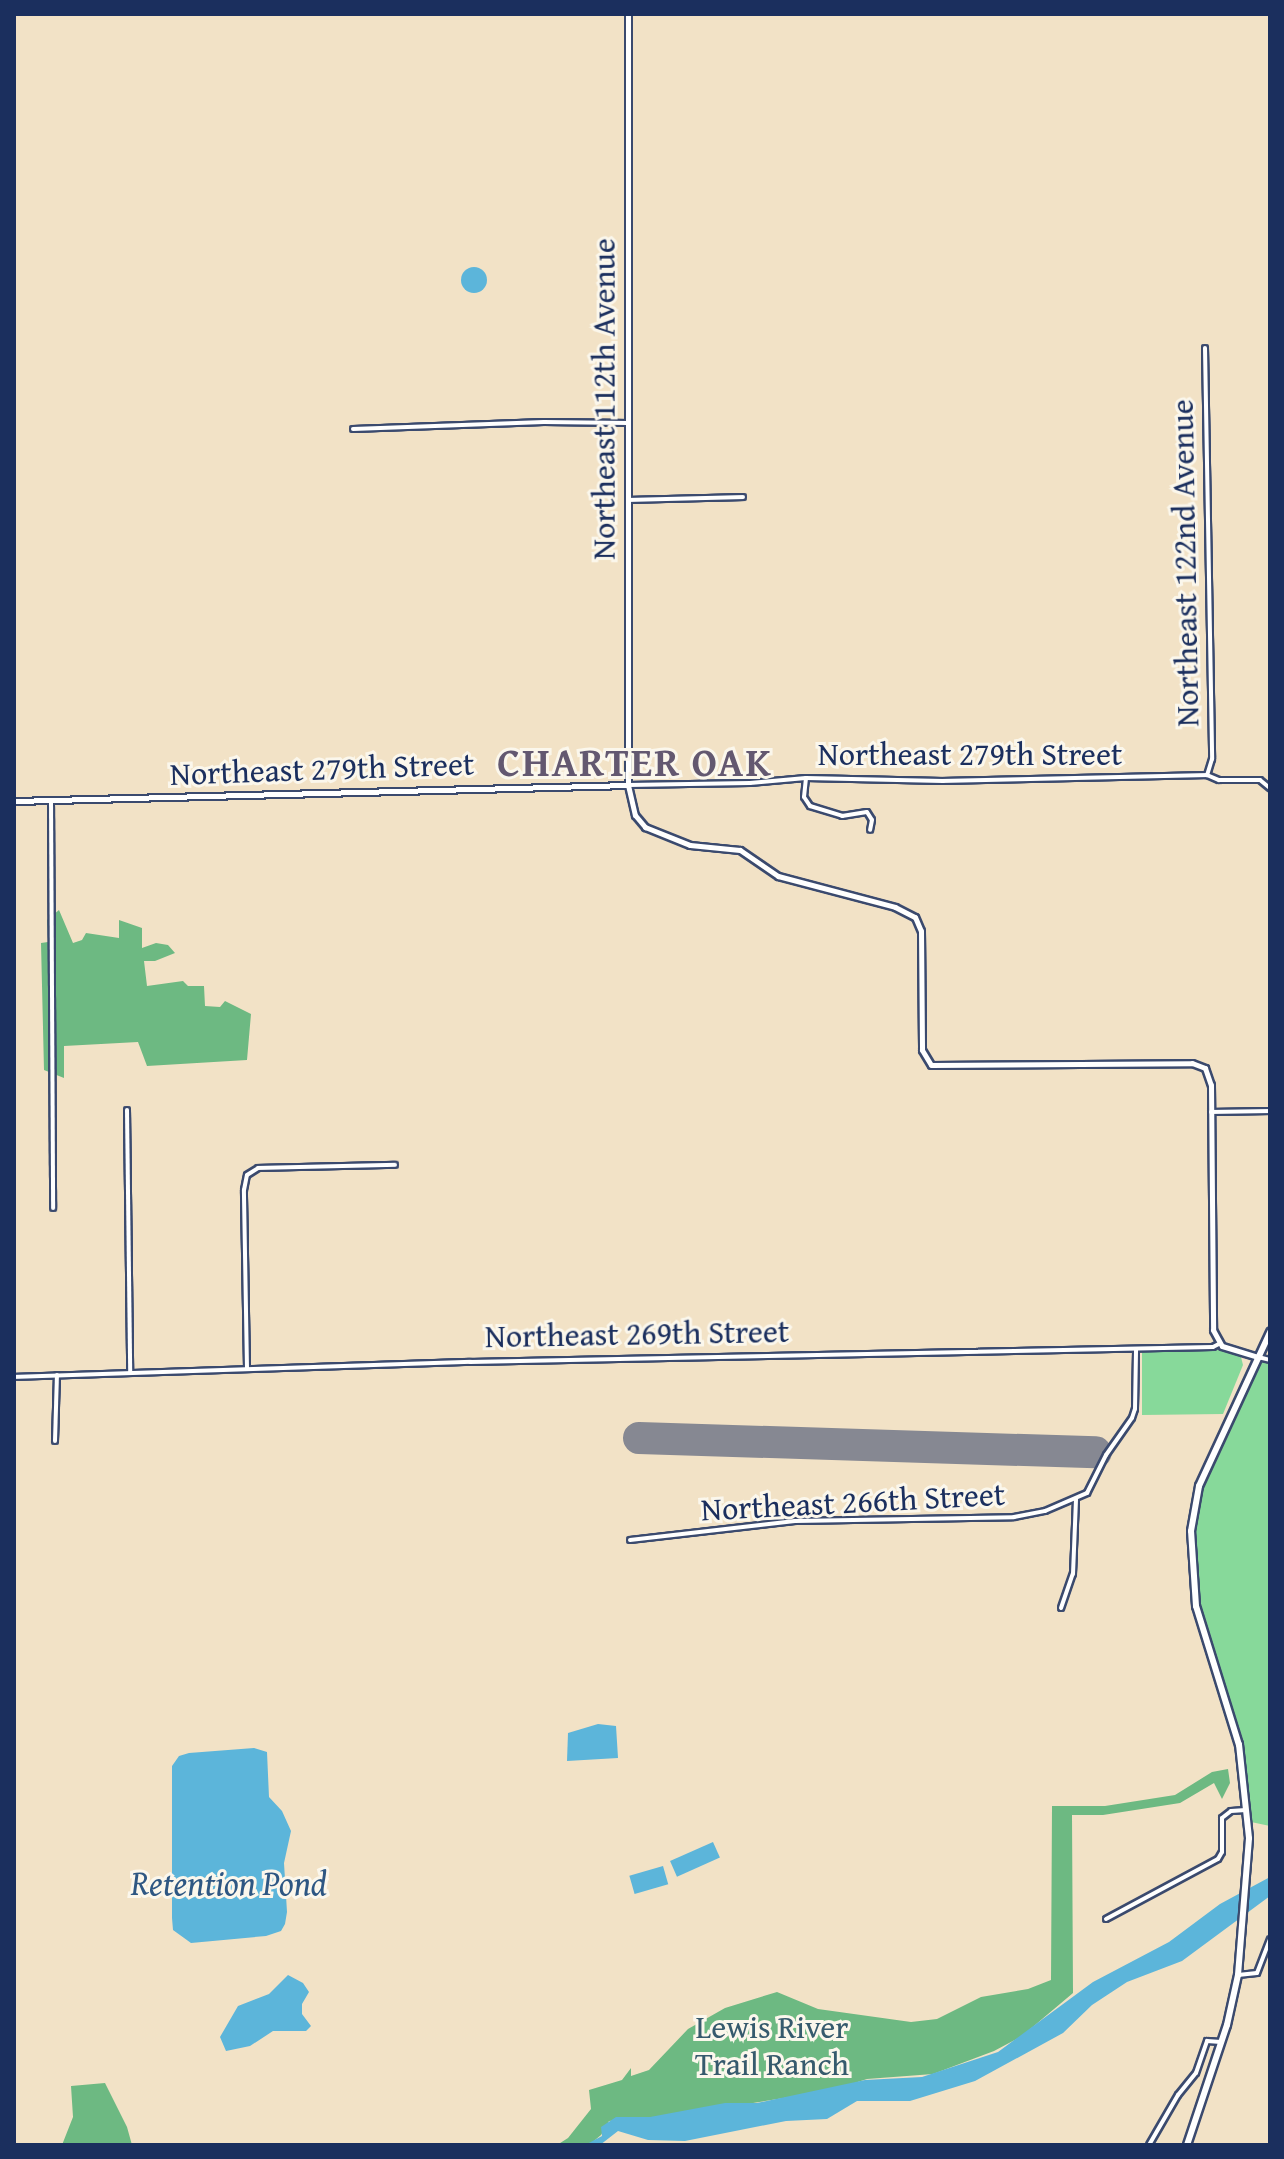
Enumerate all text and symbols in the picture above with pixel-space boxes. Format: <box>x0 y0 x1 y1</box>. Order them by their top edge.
street label: Northeast 112th Avenue <box>585 238 623 560</box>
street label: Northeast 122nd Avenue <box>1163 399 1207 727</box>
street label: Northeast 279th Street <box>818 735 1122 773</box>
district label: CHARTER OAK <box>497 738 773 786</box>
street label: Northeast 279th Street <box>169 745 475 793</box>
street label: Northeast 269th Street <box>485 1312 789 1356</box>
street label: Northeast 266th Street <box>700 1475 1006 1529</box>
water label: Retention Pond <box>131 1863 327 1903</box>
park label: Lewis River Trail Ranch <box>695 2009 849 2084</box>

